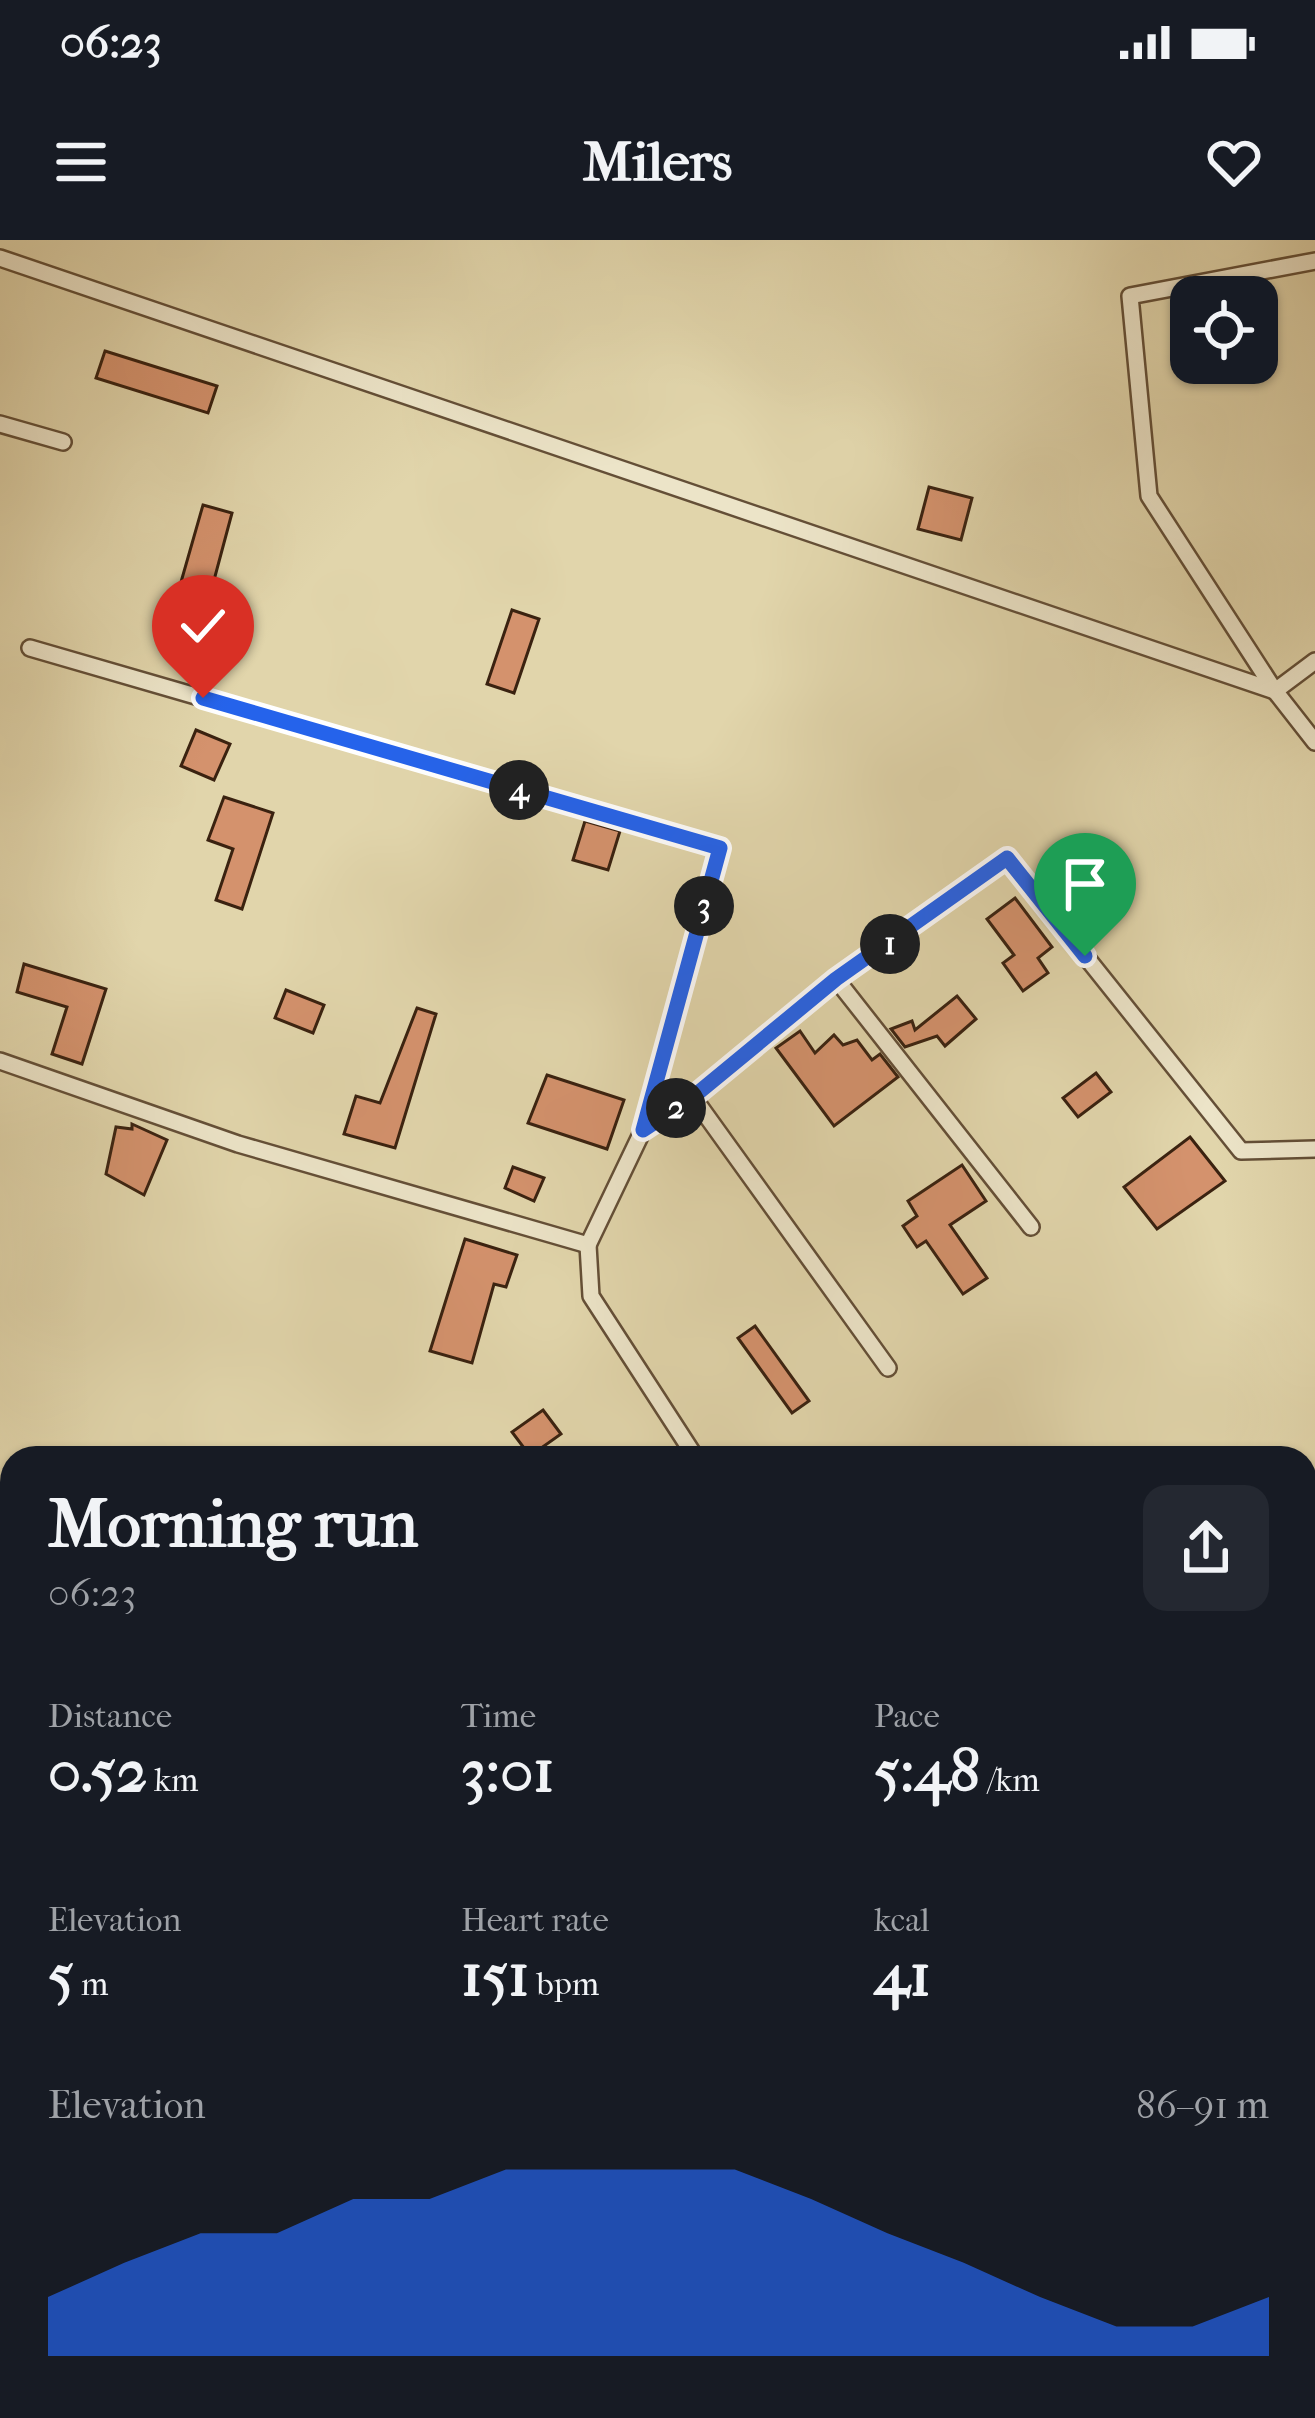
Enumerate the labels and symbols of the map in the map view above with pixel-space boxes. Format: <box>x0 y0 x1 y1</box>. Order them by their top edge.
pin <box>152 575 254 698</box>
pin: 4 <box>489 760 549 820</box>
pin <box>1034 833 1136 956</box>
pin: 3 <box>674 876 734 936</box>
pin: 1 <box>860 914 920 974</box>
pin: 2 <box>646 1078 706 1138</box>

